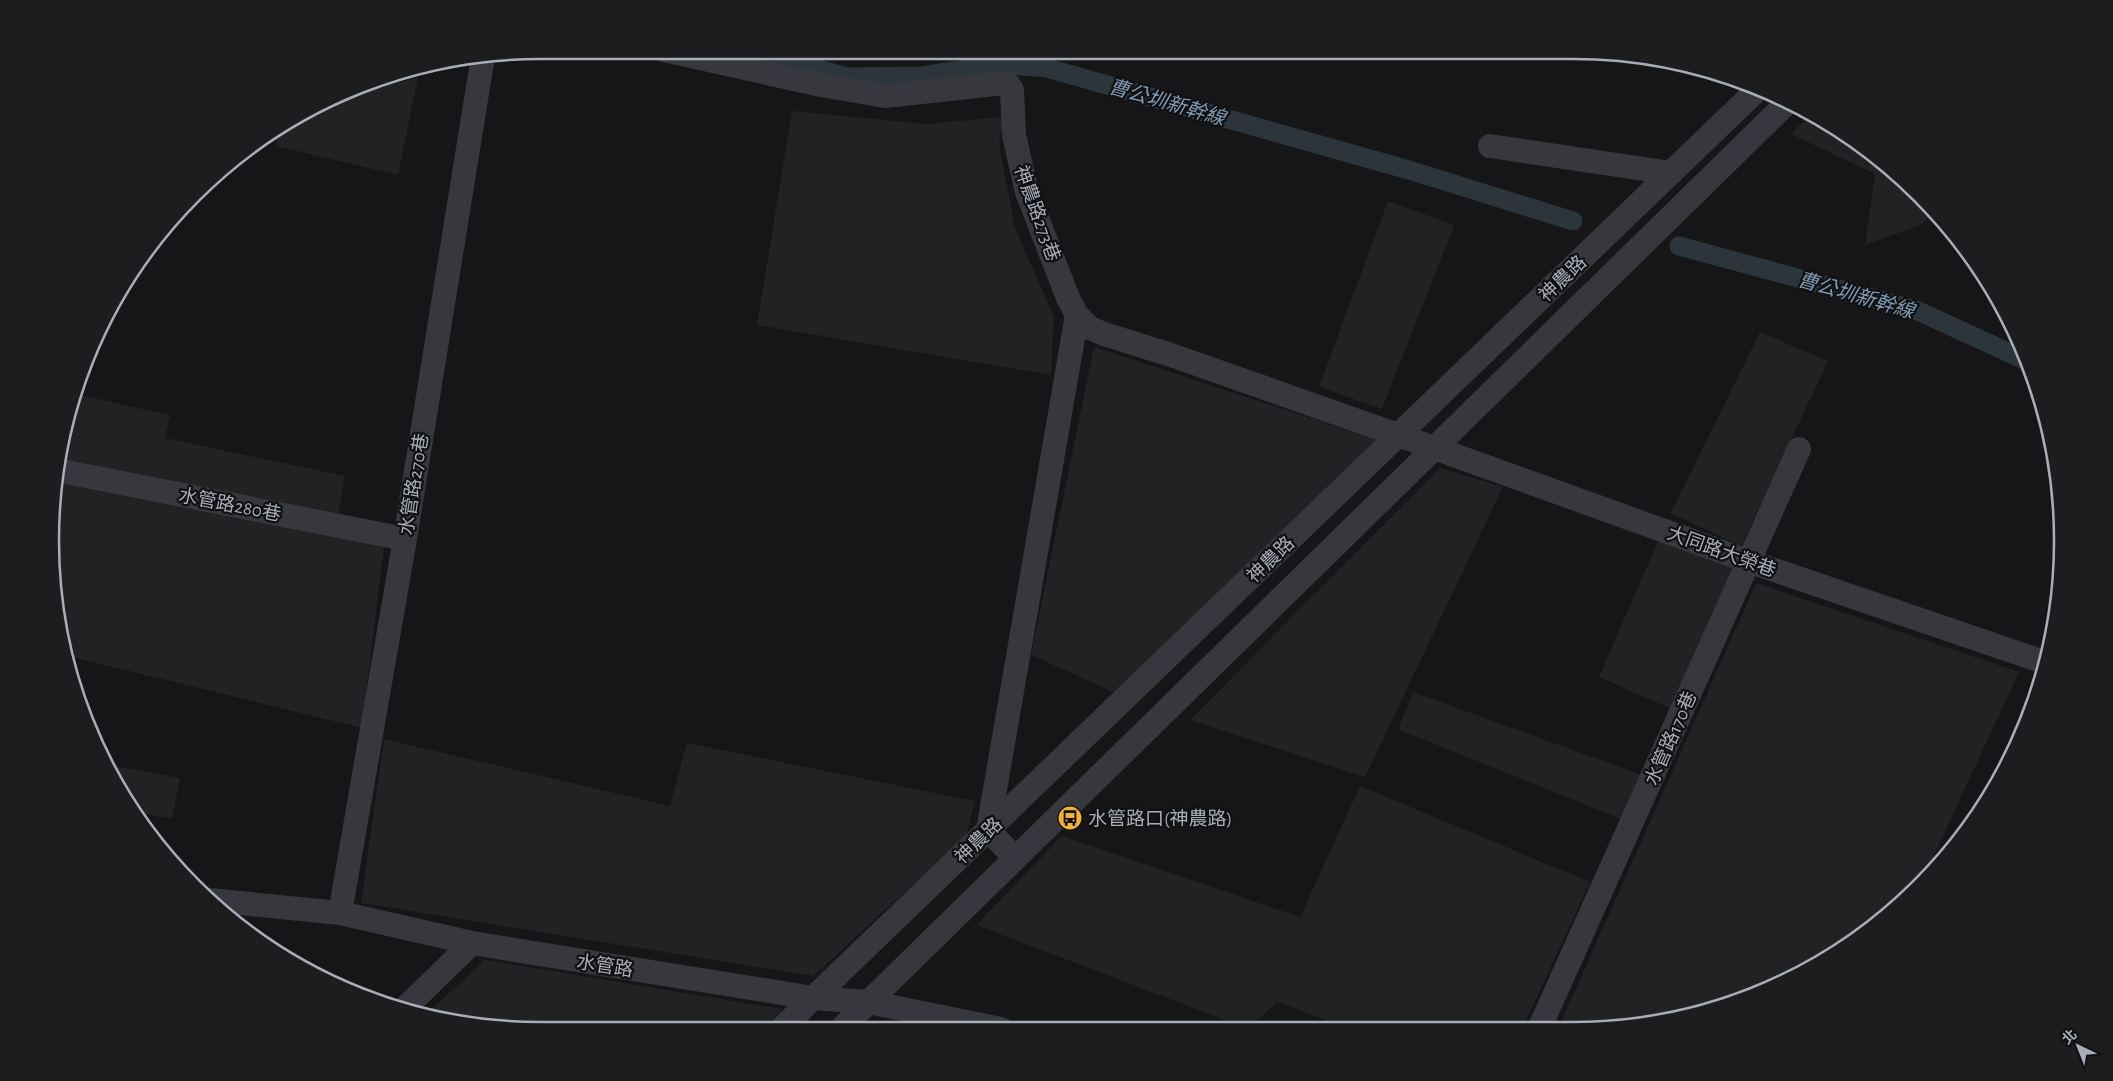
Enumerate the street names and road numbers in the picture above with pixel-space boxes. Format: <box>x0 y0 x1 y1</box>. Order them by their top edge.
street label: 神農路273巷 <box>1010 162 1065 264</box>
street label: 神農路 <box>1535 251 1590 306</box>
street label: 水管路270巷 <box>395 432 432 536</box>
street label: 水管路280巷 <box>177 484 283 525</box>
street label: 大同路大榮巷 <box>1665 522 1779 581</box>
street label: 神農路 <box>1243 532 1298 587</box>
street label: 水管路170巷 <box>1640 688 1700 788</box>
street label: 神農路 <box>951 813 1006 868</box>
street label: 水管路 <box>575 951 635 980</box>

